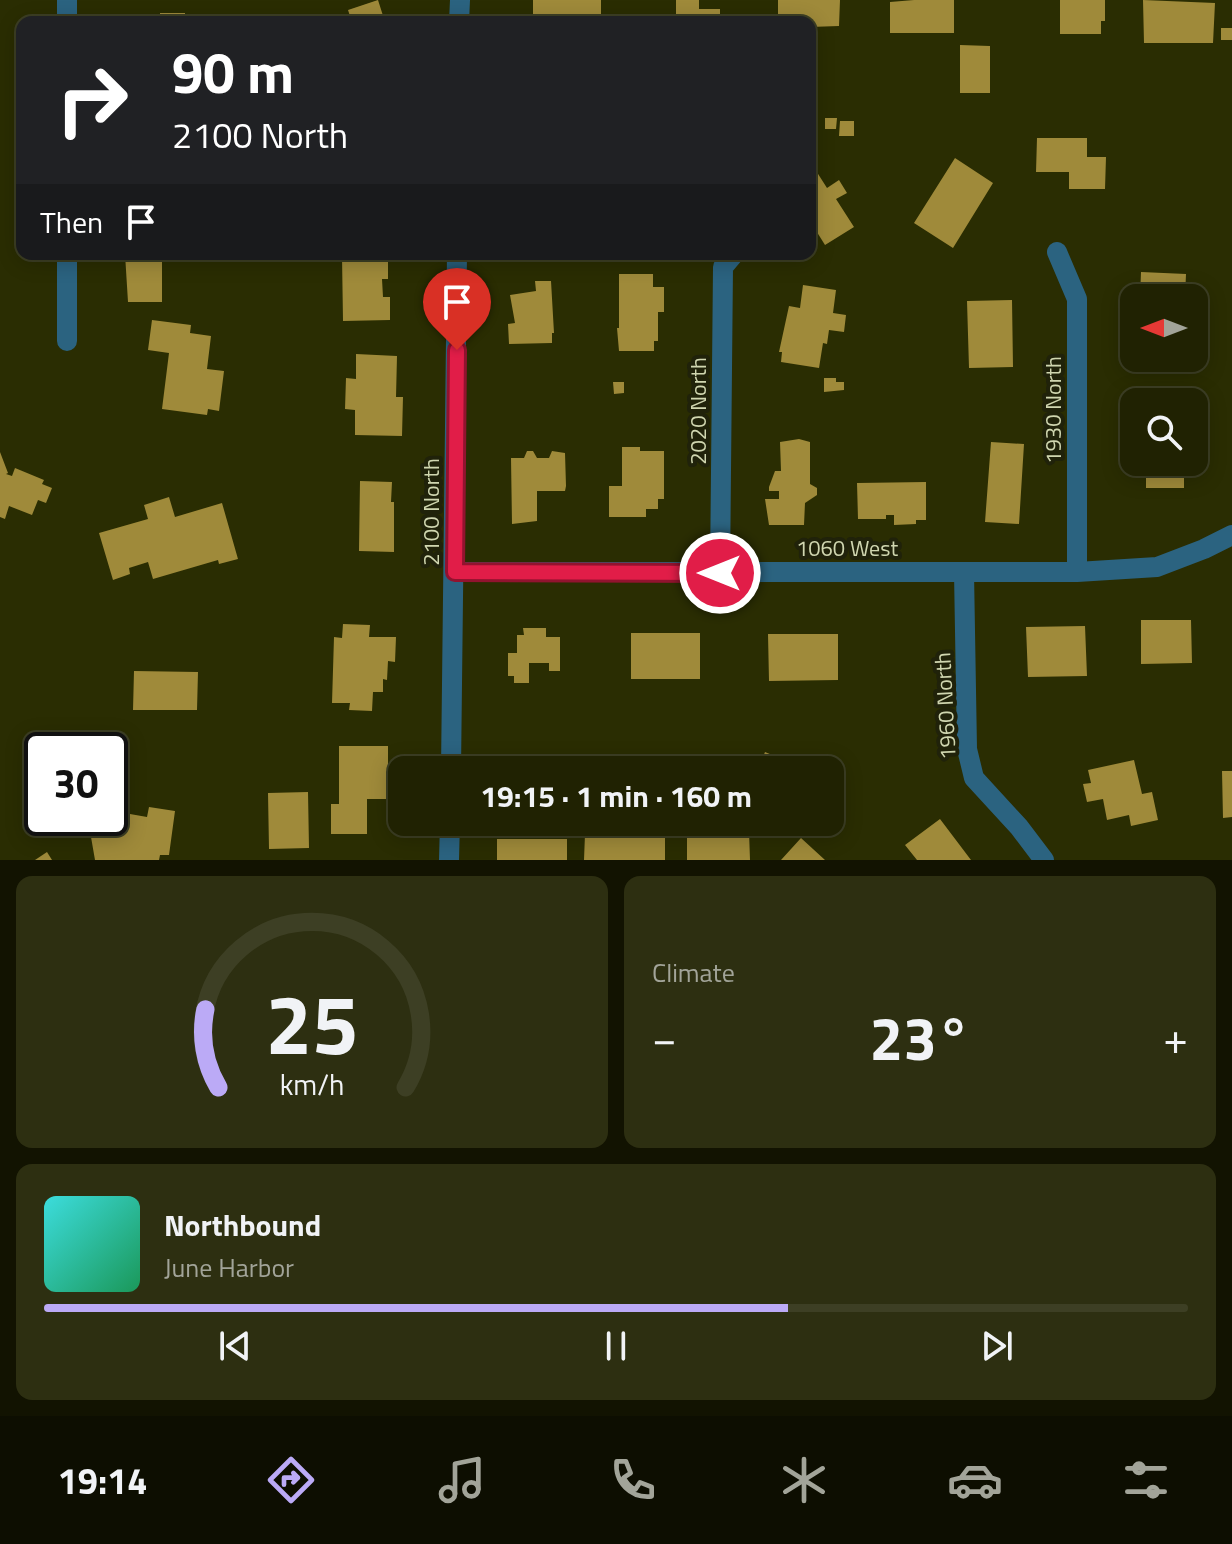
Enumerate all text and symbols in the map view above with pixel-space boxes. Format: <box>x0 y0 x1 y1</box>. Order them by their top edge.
text: 90 m <box>172 30 294 115</box>
icon: right <box>40 48 144 152</box>
text: 2100 North <box>172 107 348 162</box>
text: Then <box>40 199 103 245</box>
icon: arrive <box>119 200 163 244</box>
pin <box>423 268 491 350</box>
icon: arrive <box>435 280 479 324</box>
north arrow <box>1120 284 1208 372</box>
map controls <box>1120 284 1208 476</box>
street label: 1930 North <box>1036 356 1070 464</box>
street label: 2020 North <box>681 357 715 465</box>
button: search <box>1120 388 1208 476</box>
street label: 2100 North <box>414 458 448 566</box>
position arrow <box>678 531 762 615</box>
street label: 1060 West <box>796 531 898 565</box>
street label: 1960 North <box>925 651 965 761</box>
speed limit sign: 30 <box>24 732 128 836</box>
text: 19:15 · 1 min · 160 m <box>480 773 752 819</box>
text: Climate <box>652 953 735 992</box>
text: 25 <box>265 960 359 1086</box>
text: 23° <box>870 992 970 1083</box>
text: − <box>652 1004 677 1071</box>
text: + <box>1163 1004 1188 1071</box>
text: km/h <box>280 1063 344 1106</box>
text: Northbound <box>164 1202 321 1248</box>
text: June Harbor <box>164 1248 294 1287</box>
icon: previous <box>213 1324 257 1368</box>
icon: pause <box>594 1324 638 1368</box>
icon: next <box>975 1324 1019 1368</box>
icon: directions <box>263 1452 319 1508</box>
icon: music <box>434 1452 490 1508</box>
icon: phone <box>605 1452 661 1508</box>
icon: climate <box>776 1452 832 1508</box>
icon: car <box>947 1452 1003 1508</box>
icon: filters <box>1118 1452 1174 1508</box>
text: 19:14 <box>58 1453 147 1508</box>

